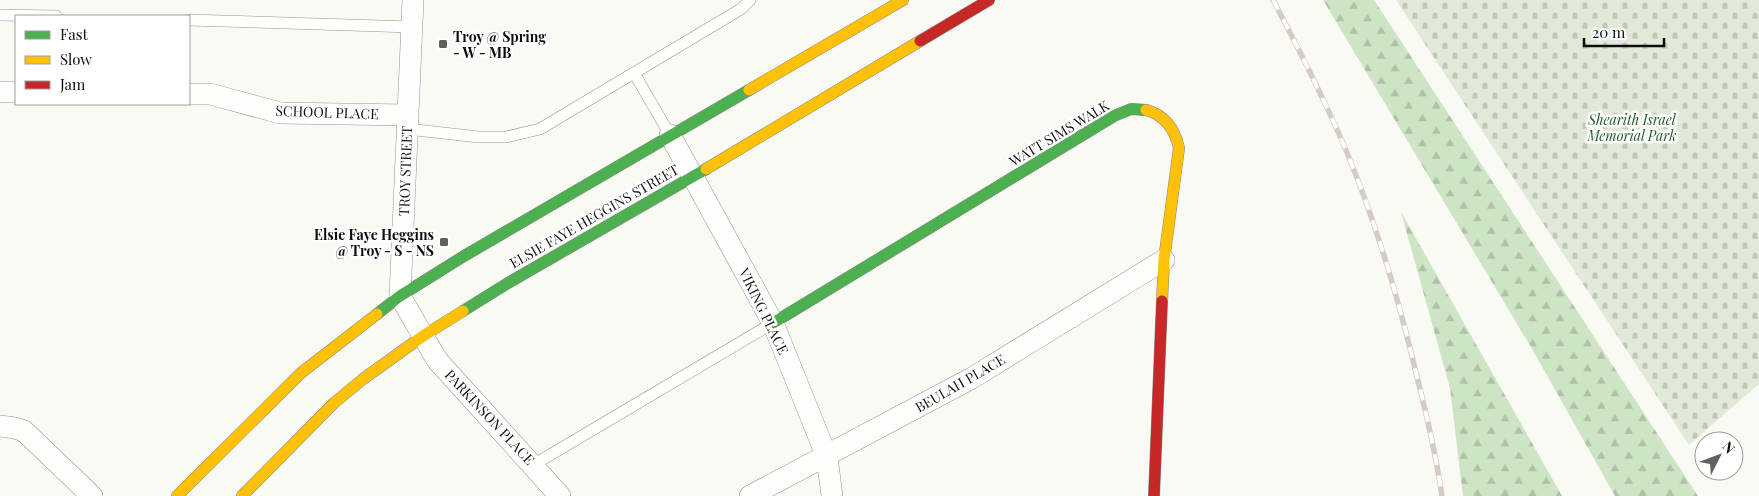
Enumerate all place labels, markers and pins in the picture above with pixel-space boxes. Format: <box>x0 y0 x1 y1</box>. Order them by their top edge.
place label: Troy @ Spring - W - MB <box>453 27 546 62</box>
marker: Troy @ Spring - W - MB <box>437 38 449 50</box>
place label: Elsie Faye Heggins @ Troy - S - NS <box>314 225 434 260</box>
marker: Elsie Faye Heggins @ Troy - S - NS <box>438 236 450 248</box>

